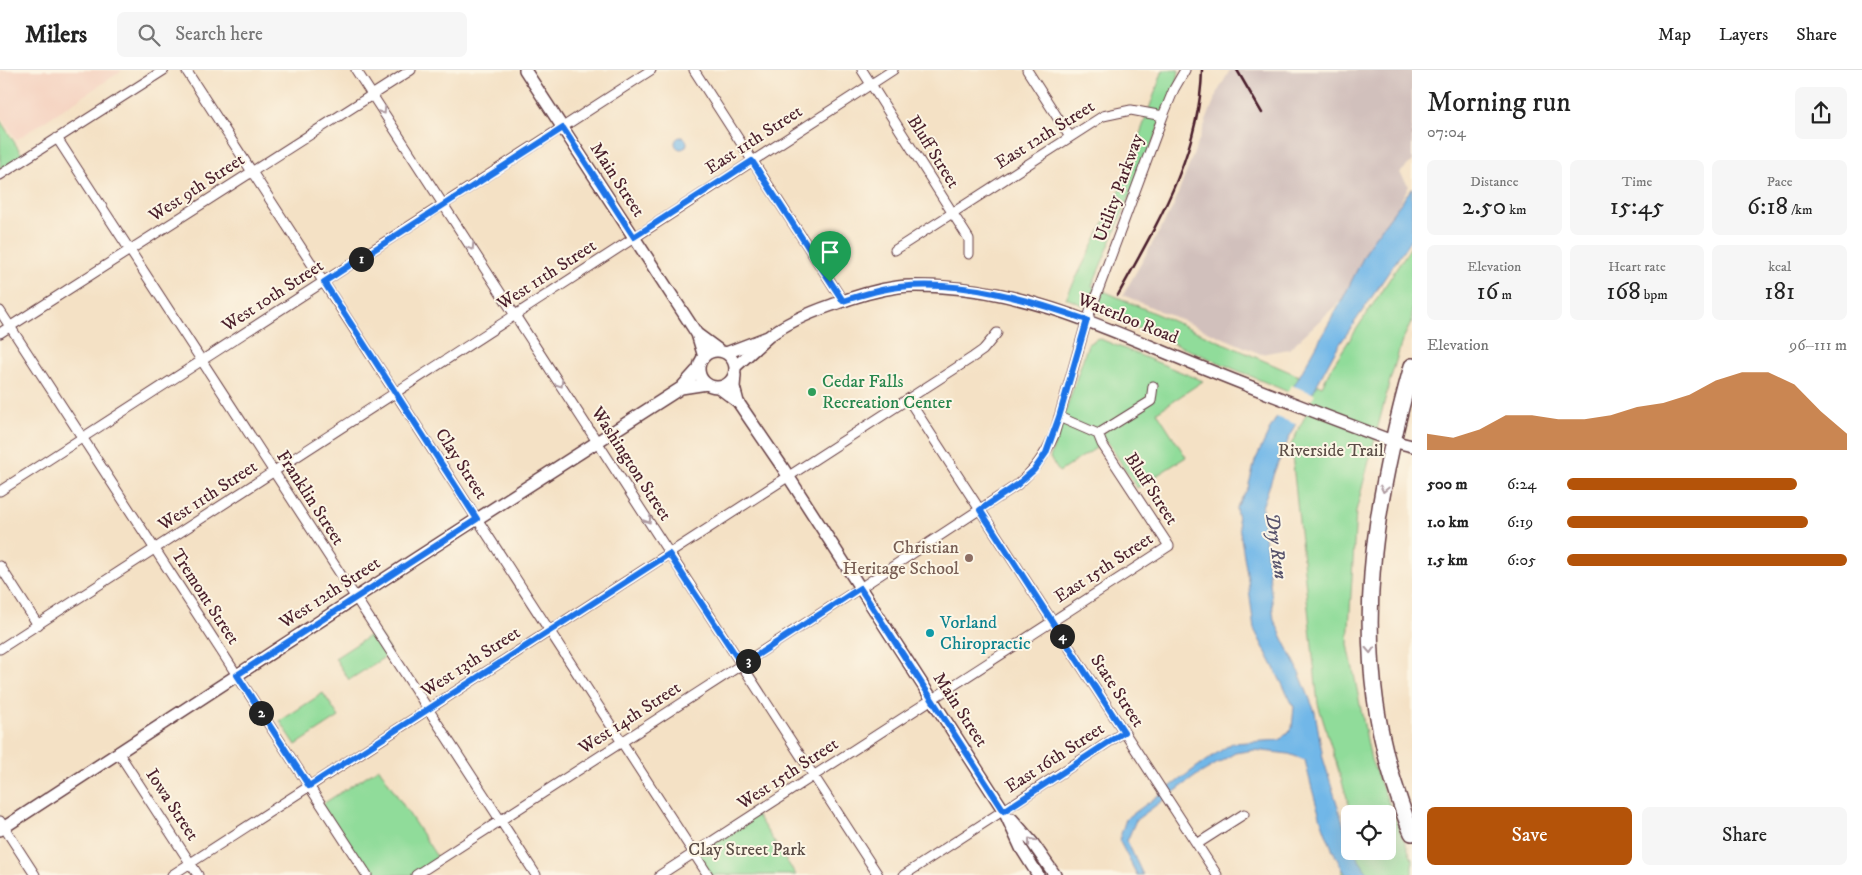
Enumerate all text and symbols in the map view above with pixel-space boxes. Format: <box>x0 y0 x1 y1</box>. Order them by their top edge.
search box <box>117 12 467 57</box>
text: Milers <box>25 20 87 50</box>
icon: search <box>135 21 163 49</box>
text: Search here <box>175 23 263 46</box>
text: Map <box>1658 24 1691 46</box>
text: Layers <box>1719 24 1768 46</box>
text: Share <box>1796 24 1837 46</box>
text: Morning run <box>1427 85 1571 120</box>
button: share <box>1795 87 1847 139</box>
street label: East 12th Street <box>991 96 1099 174</box>
street label: East 11th Street <box>702 100 807 179</box>
one-way arrow <box>377 105 386 115</box>
street label: Bluff Street <box>902 111 964 193</box>
text: 07:04 <box>1427 122 1466 142</box>
street label: Utility Parkway <box>1089 131 1149 245</box>
street label: Main Street <box>585 139 649 222</box>
street label: West 9th Street <box>144 149 249 228</box>
text: Distance <box>1470 173 1518 191</box>
text: Time <box>1622 173 1652 191</box>
text: Pace <box>1767 173 1793 191</box>
text: 2.50 <box>1462 191 1506 222</box>
text: 15:45 <box>1610 191 1664 222</box>
text: 6:18 <box>1747 191 1788 222</box>
text: km <box>1506 201 1527 219</box>
text: /km <box>1788 201 1812 219</box>
pin <box>809 231 851 282</box>
street label: West 11th Street <box>493 235 601 316</box>
icon: arrive <box>816 238 844 266</box>
one-way arrow <box>465 242 474 251</box>
pin: 1 <box>348 246 374 272</box>
text: 1 <box>359 250 364 268</box>
street label: West 10th Street <box>217 255 328 338</box>
text: Elevation <box>1467 258 1521 276</box>
text: Heart rate <box>1608 258 1666 276</box>
text: kcal <box>1768 258 1791 276</box>
text: 16 <box>1477 276 1499 307</box>
text: 168 <box>1606 276 1641 307</box>
text: 181 <box>1764 276 1795 307</box>
text: m <box>1499 286 1512 304</box>
text: bpm <box>1641 286 1668 304</box>
street label: Waterloo Road <box>1073 288 1182 349</box>
text: Elevation <box>1427 335 1489 355</box>
text: 96–111 m <box>1789 335 1847 355</box>
place label: Cedar Falls Recreation Center <box>822 371 952 414</box>
one-way arrow <box>553 378 563 387</box>
marker: Cedar Falls Recreation Center <box>806 386 818 398</box>
street label: Washington Street <box>585 402 676 525</box>
street label: Clay Street <box>430 425 492 504</box>
park label: Riverside Trail <box>1278 440 1384 462</box>
street label: Franklin Street <box>271 446 349 550</box>
street label: Bluff Street <box>1119 449 1183 529</box>
street label: West 11th Street <box>154 456 262 537</box>
text: 500 m <box>1427 474 1468 494</box>
text: 6:24 <box>1507 474 1537 494</box>
one-way arrow <box>1379 485 1389 493</box>
water label: Dry Run <box>1260 511 1292 581</box>
text: 1.0 km <box>1427 512 1469 532</box>
text: 6:19 <box>1507 512 1533 532</box>
one-way arrow <box>642 514 651 524</box>
street label: East 15th Street <box>1051 528 1158 608</box>
place label: Christian Heritage School <box>843 537 960 580</box>
street label: Tremont Street <box>166 545 244 649</box>
text: 1.5 km <box>1427 550 1468 570</box>
text: 6:05 <box>1507 550 1536 570</box>
street label: West 12th Street <box>275 552 385 634</box>
marker: Christian Heritage School <box>963 552 975 564</box>
place label: Vorland Chiropractic <box>939 612 1031 655</box>
street label: West 13th Street <box>416 622 525 703</box>
pin: 4 <box>1050 624 1074 648</box>
marker: Vorland Chiropractic <box>924 627 936 639</box>
text: 4 <box>1058 627 1067 645</box>
one-way arrow <box>1364 647 1375 655</box>
pin: 3 <box>736 648 760 674</box>
street label: State Street <box>1085 650 1149 732</box>
text: 3 <box>746 652 751 670</box>
street label: Main Street <box>928 669 992 752</box>
street label: West 14th Street <box>574 677 685 760</box>
pin: 2 <box>248 700 274 726</box>
text: 2 <box>258 704 265 722</box>
street label: East 16th Street <box>1001 718 1109 798</box>
street label: West 15th Street <box>733 733 843 815</box>
street label: Iowa Street <box>141 765 204 845</box>
map controls <box>1341 805 1396 860</box>
button: locate <box>1341 805 1396 860</box>
button: Save <box>1427 807 1632 865</box>
button: Share <box>1642 807 1847 865</box>
one-way arrow <box>1028 838 1037 847</box>
park label: Clay Street Park <box>688 839 806 861</box>

